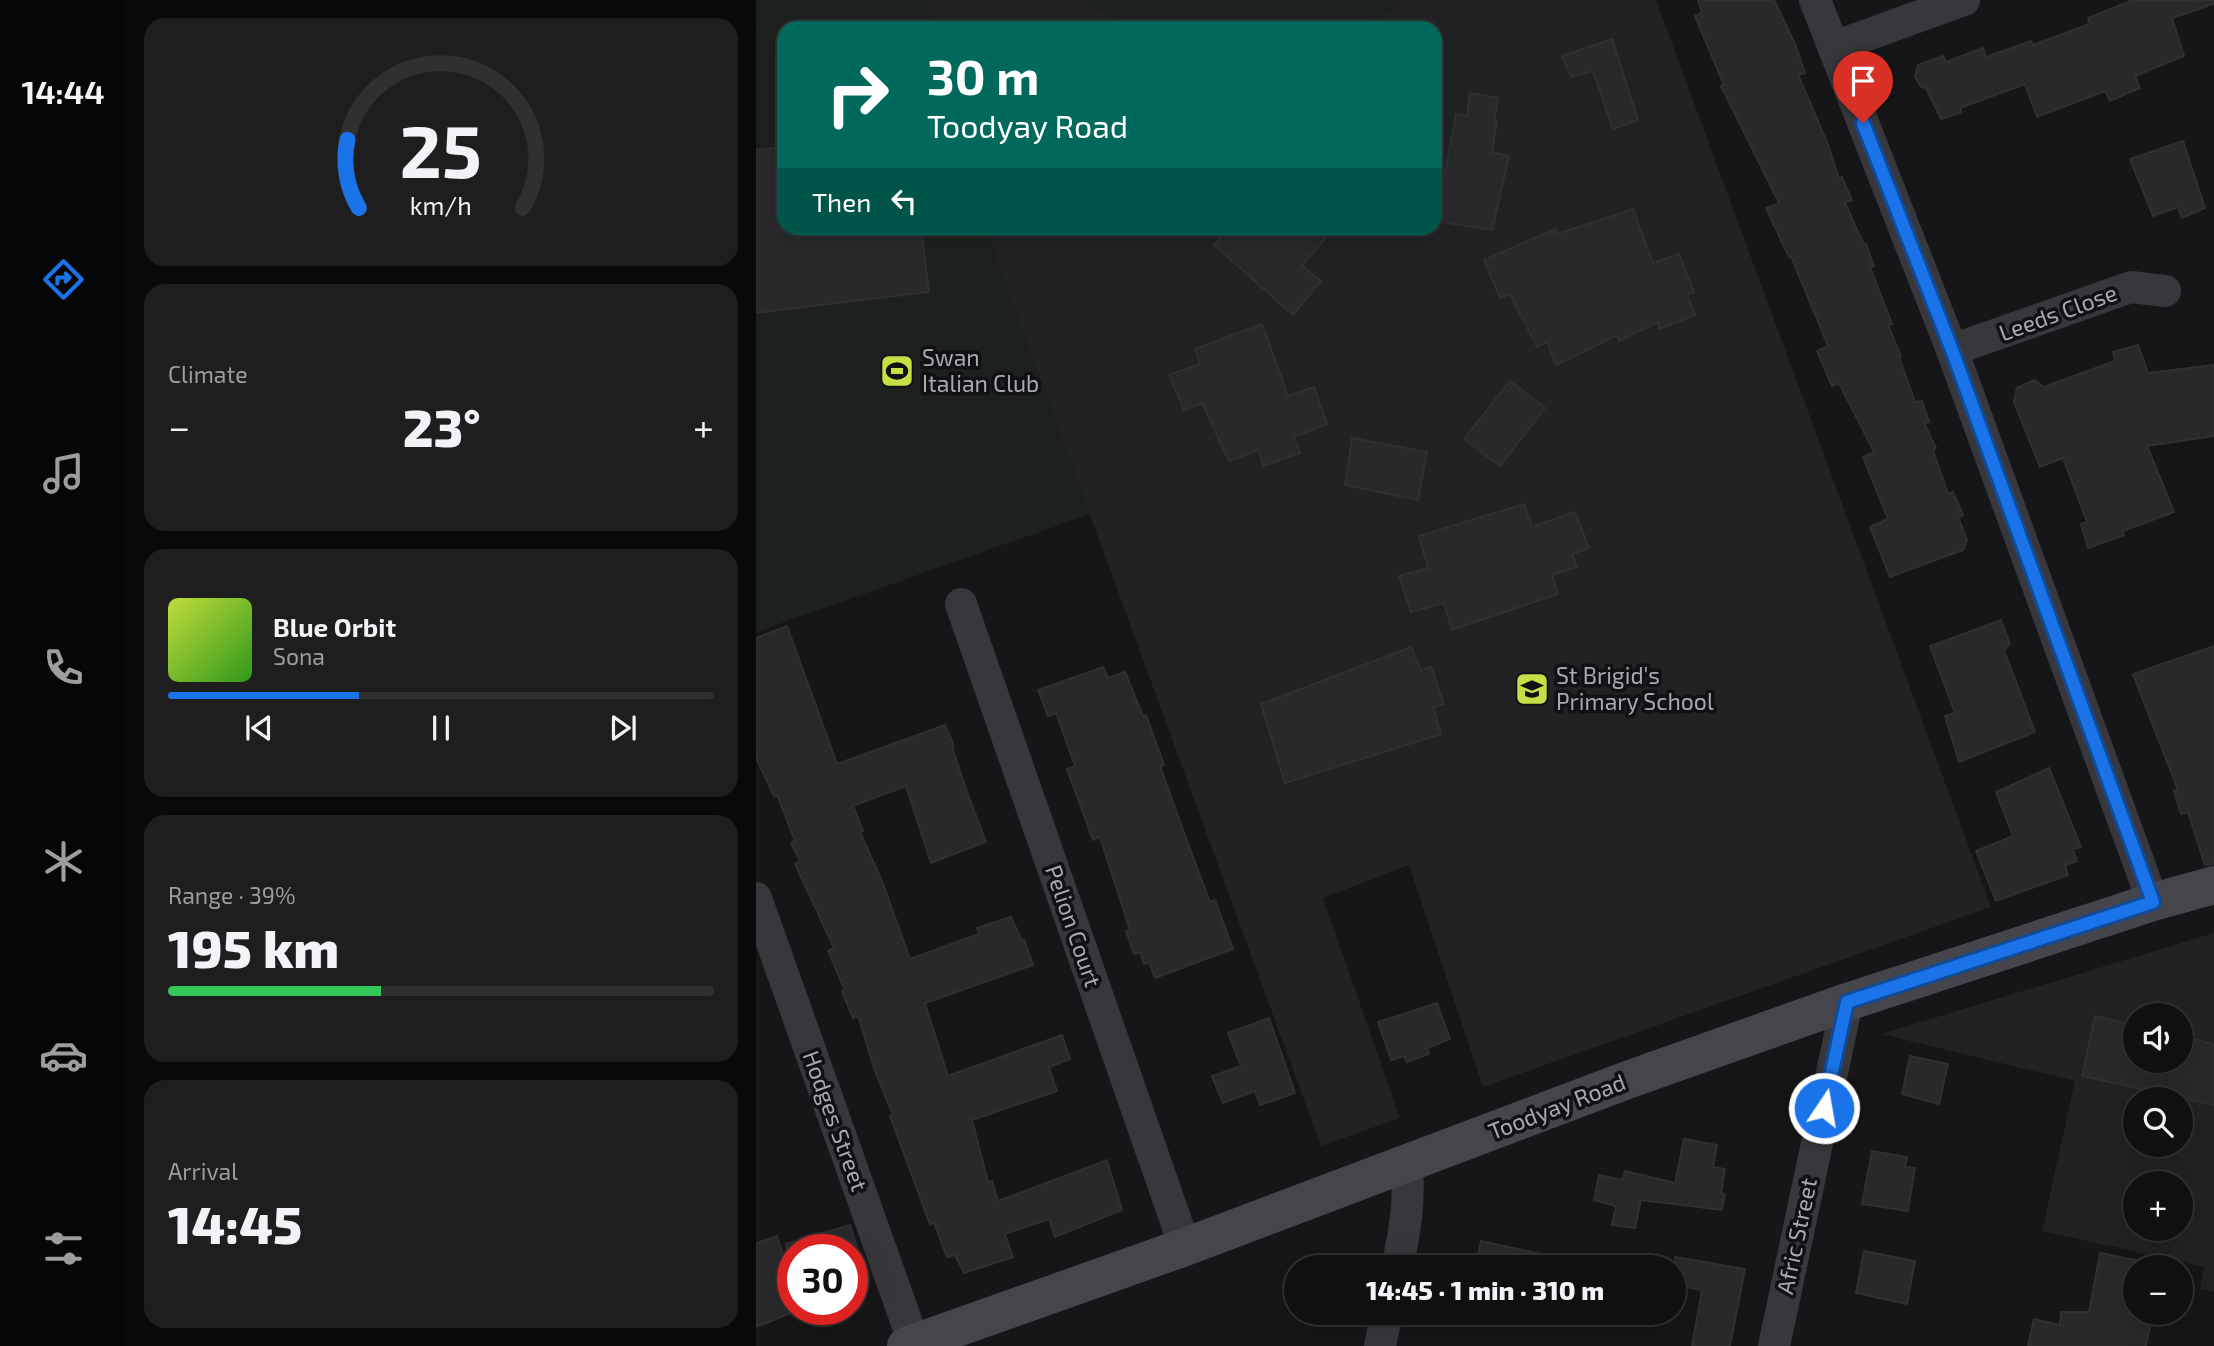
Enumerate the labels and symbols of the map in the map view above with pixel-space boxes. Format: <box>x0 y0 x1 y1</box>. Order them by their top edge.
pin <box>1833 51 1893 123</box>
street label: Leeds Close <box>1995 278 2120 346</box>
place label: Swan Italian Club <box>922 343 1039 397</box>
sports icon: Swan Italian Club <box>878 352 916 390</box>
place label: St Brigid's Primary School <box>1556 661 1714 715</box>
school or university icon: St Brigid's Primary School <box>1513 670 1551 708</box>
street label: Pelion Court <box>1040 861 1108 991</box>
street label: Hodges Street <box>798 1047 874 1195</box>
street label: Toodyay Road <box>1484 1067 1629 1145</box>
position arrow <box>1787 1071 1861 1145</box>
street label: Afric Street <box>1770 1175 1822 1296</box>
speed limit sign: 30 <box>777 1234 868 1325</box>

